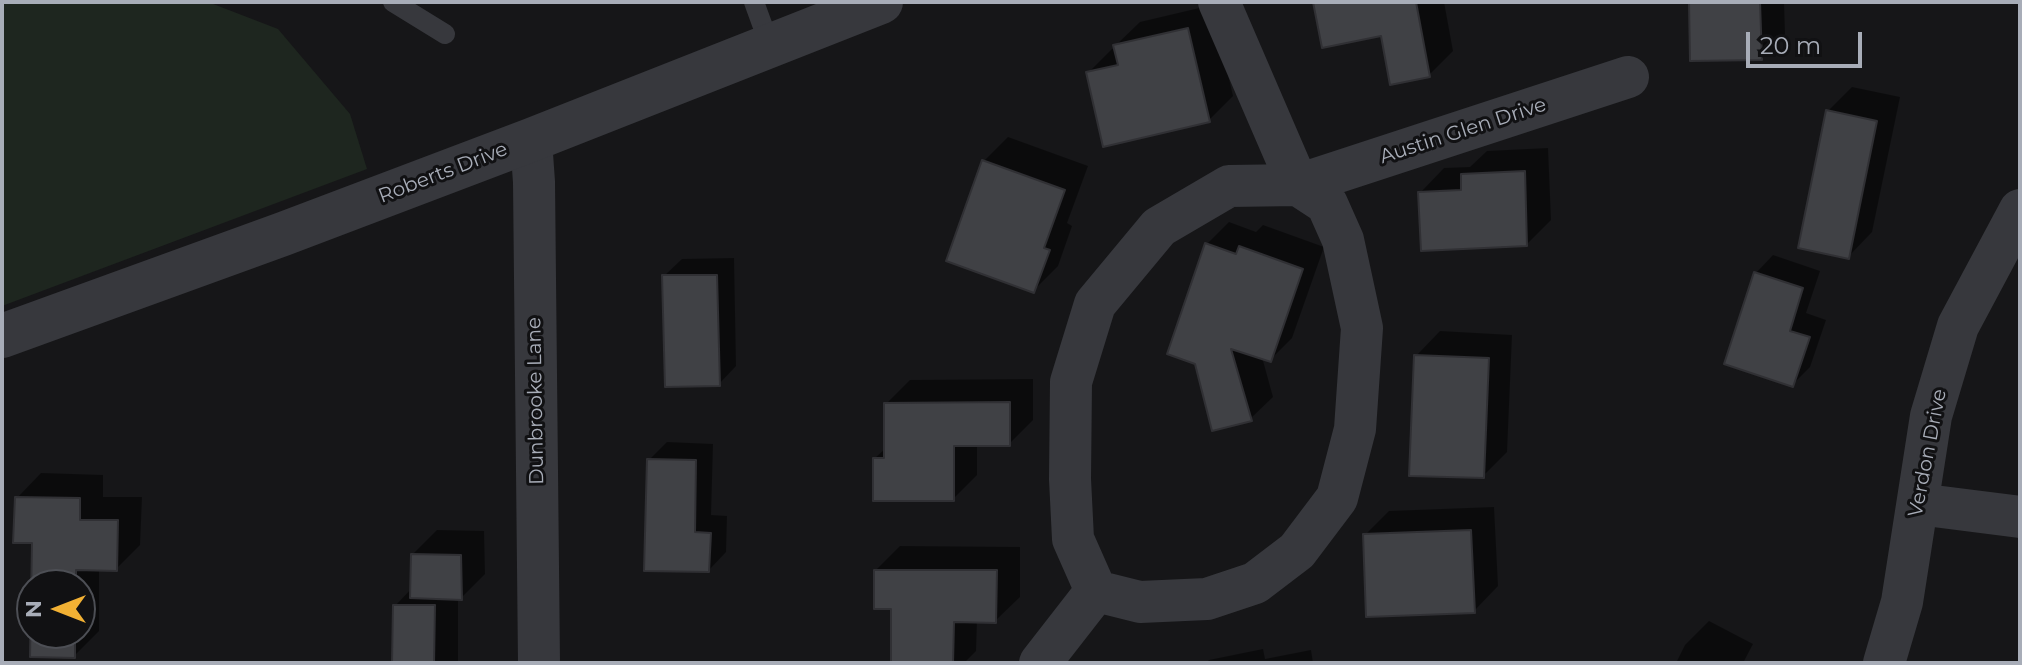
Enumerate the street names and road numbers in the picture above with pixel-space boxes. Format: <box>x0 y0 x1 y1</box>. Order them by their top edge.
street label: Austin Glen Drive <box>1377 93 1549 169</box>
street label: Roberts Drive <box>375 137 511 209</box>
street label: Dunbrooke Lane <box>523 317 549 485</box>
street label: Verdon Drive <box>1904 387 1952 519</box>

